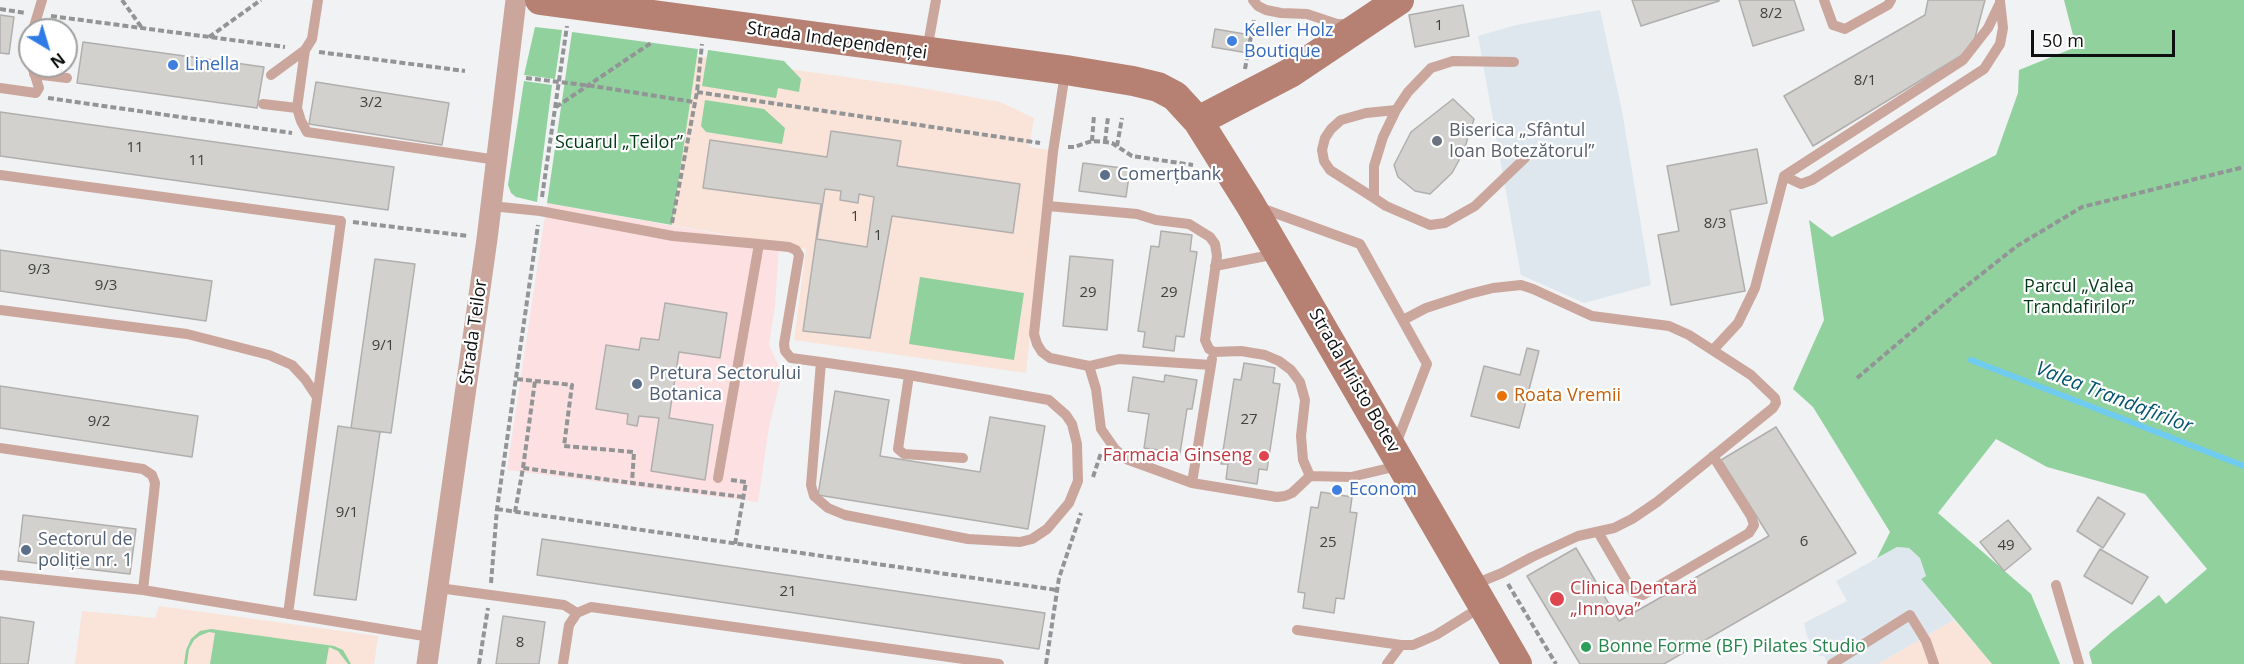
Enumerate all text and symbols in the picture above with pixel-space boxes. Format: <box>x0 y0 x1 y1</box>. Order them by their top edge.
house number: 8/2 <box>1760 5 1782 23</box>
house number: 1 <box>1435 17 1443 35</box>
north arrow <box>18 18 78 78</box>
street label: Strada Independenței <box>745 18 929 64</box>
scale bar <box>2034 18 2178 56</box>
place label: Keller Holz Boutique <box>1244 20 1333 63</box>
text: 50 m <box>2042 28 2084 52</box>
marker: Keller Holz Boutique <box>1225 34 1239 48</box>
text: N <box>46 48 70 73</box>
place label: Linella <box>185 54 239 76</box>
marker: Linella <box>166 58 180 72</box>
house number: 8/1 <box>1854 72 1876 90</box>
house number: 3/2 <box>360 94 382 112</box>
place label: Biserica „Sfântul Ioan Botezătorul” <box>1449 120 1594 162</box>
park label: Scuarul „Teilor” <box>555 132 683 154</box>
marker: Biserica „Sfântul Ioan Botezătorul” <box>1430 134 1444 148</box>
house number: 11 <box>126 139 144 157</box>
house number: 11 <box>188 152 206 170</box>
place label: Comerțbank <box>1117 164 1221 186</box>
marker: Comerțbank <box>1098 168 1112 182</box>
house number: 1 <box>851 208 859 226</box>
house number: 8/3 <box>1704 215 1726 233</box>
house number: 1 <box>874 227 882 245</box>
house number: 9/3 <box>28 261 50 279</box>
park label: Parcul „Valea Trandafirilor” <box>2024 276 2134 318</box>
house number: 9/3 <box>95 277 117 295</box>
street label: Strada Teilor <box>456 278 492 386</box>
house number: 29 <box>1079 284 1097 302</box>
house number: 29 <box>1160 284 1178 302</box>
street label: Strada Hristo Botev <box>1304 305 1404 457</box>
house number: 9/1 <box>372 337 394 355</box>
water label: Valea Trandafirilor <box>2032 357 2196 439</box>
place label: Pretura Sectorului Botanica <box>649 363 801 406</box>
marker: Pretura Sectorului Botanica <box>630 377 644 391</box>
place label: Roata Vremii <box>1514 385 1621 407</box>
marker: Roata Vremii <box>1495 389 1509 403</box>
house number: 27 <box>1240 411 1258 429</box>
house number: 9/2 <box>88 413 110 431</box>
place label: Farmacia Ginseng <box>1103 445 1252 467</box>
marker: Farmacia Ginseng <box>1257 449 1271 463</box>
place label: Econom <box>1349 479 1417 501</box>
marker: Econom <box>1330 483 1344 497</box>
house number: 9/1 <box>336 504 358 522</box>
place label: Sectorul de poliție nr. 1 <box>38 529 133 572</box>
house number: 6 <box>1800 533 1808 551</box>
house number: 25 <box>1319 534 1337 552</box>
house number: 49 <box>1997 537 2015 555</box>
marker: Sectorul de poliție nr. 1 <box>19 543 33 557</box>
place label: Clinica Dentară „Innova” <box>1570 578 1697 620</box>
house number: 21 <box>779 583 797 601</box>
marker: Clinica Dentară „Innova” <box>1548 590 1566 608</box>
house number: 8 <box>516 634 524 652</box>
place label: Bonne Forme (BF) Pilates Studio <box>1598 636 1866 658</box>
marker: Bonne Forme (BF) Pilates Studio <box>1579 640 1593 654</box>

